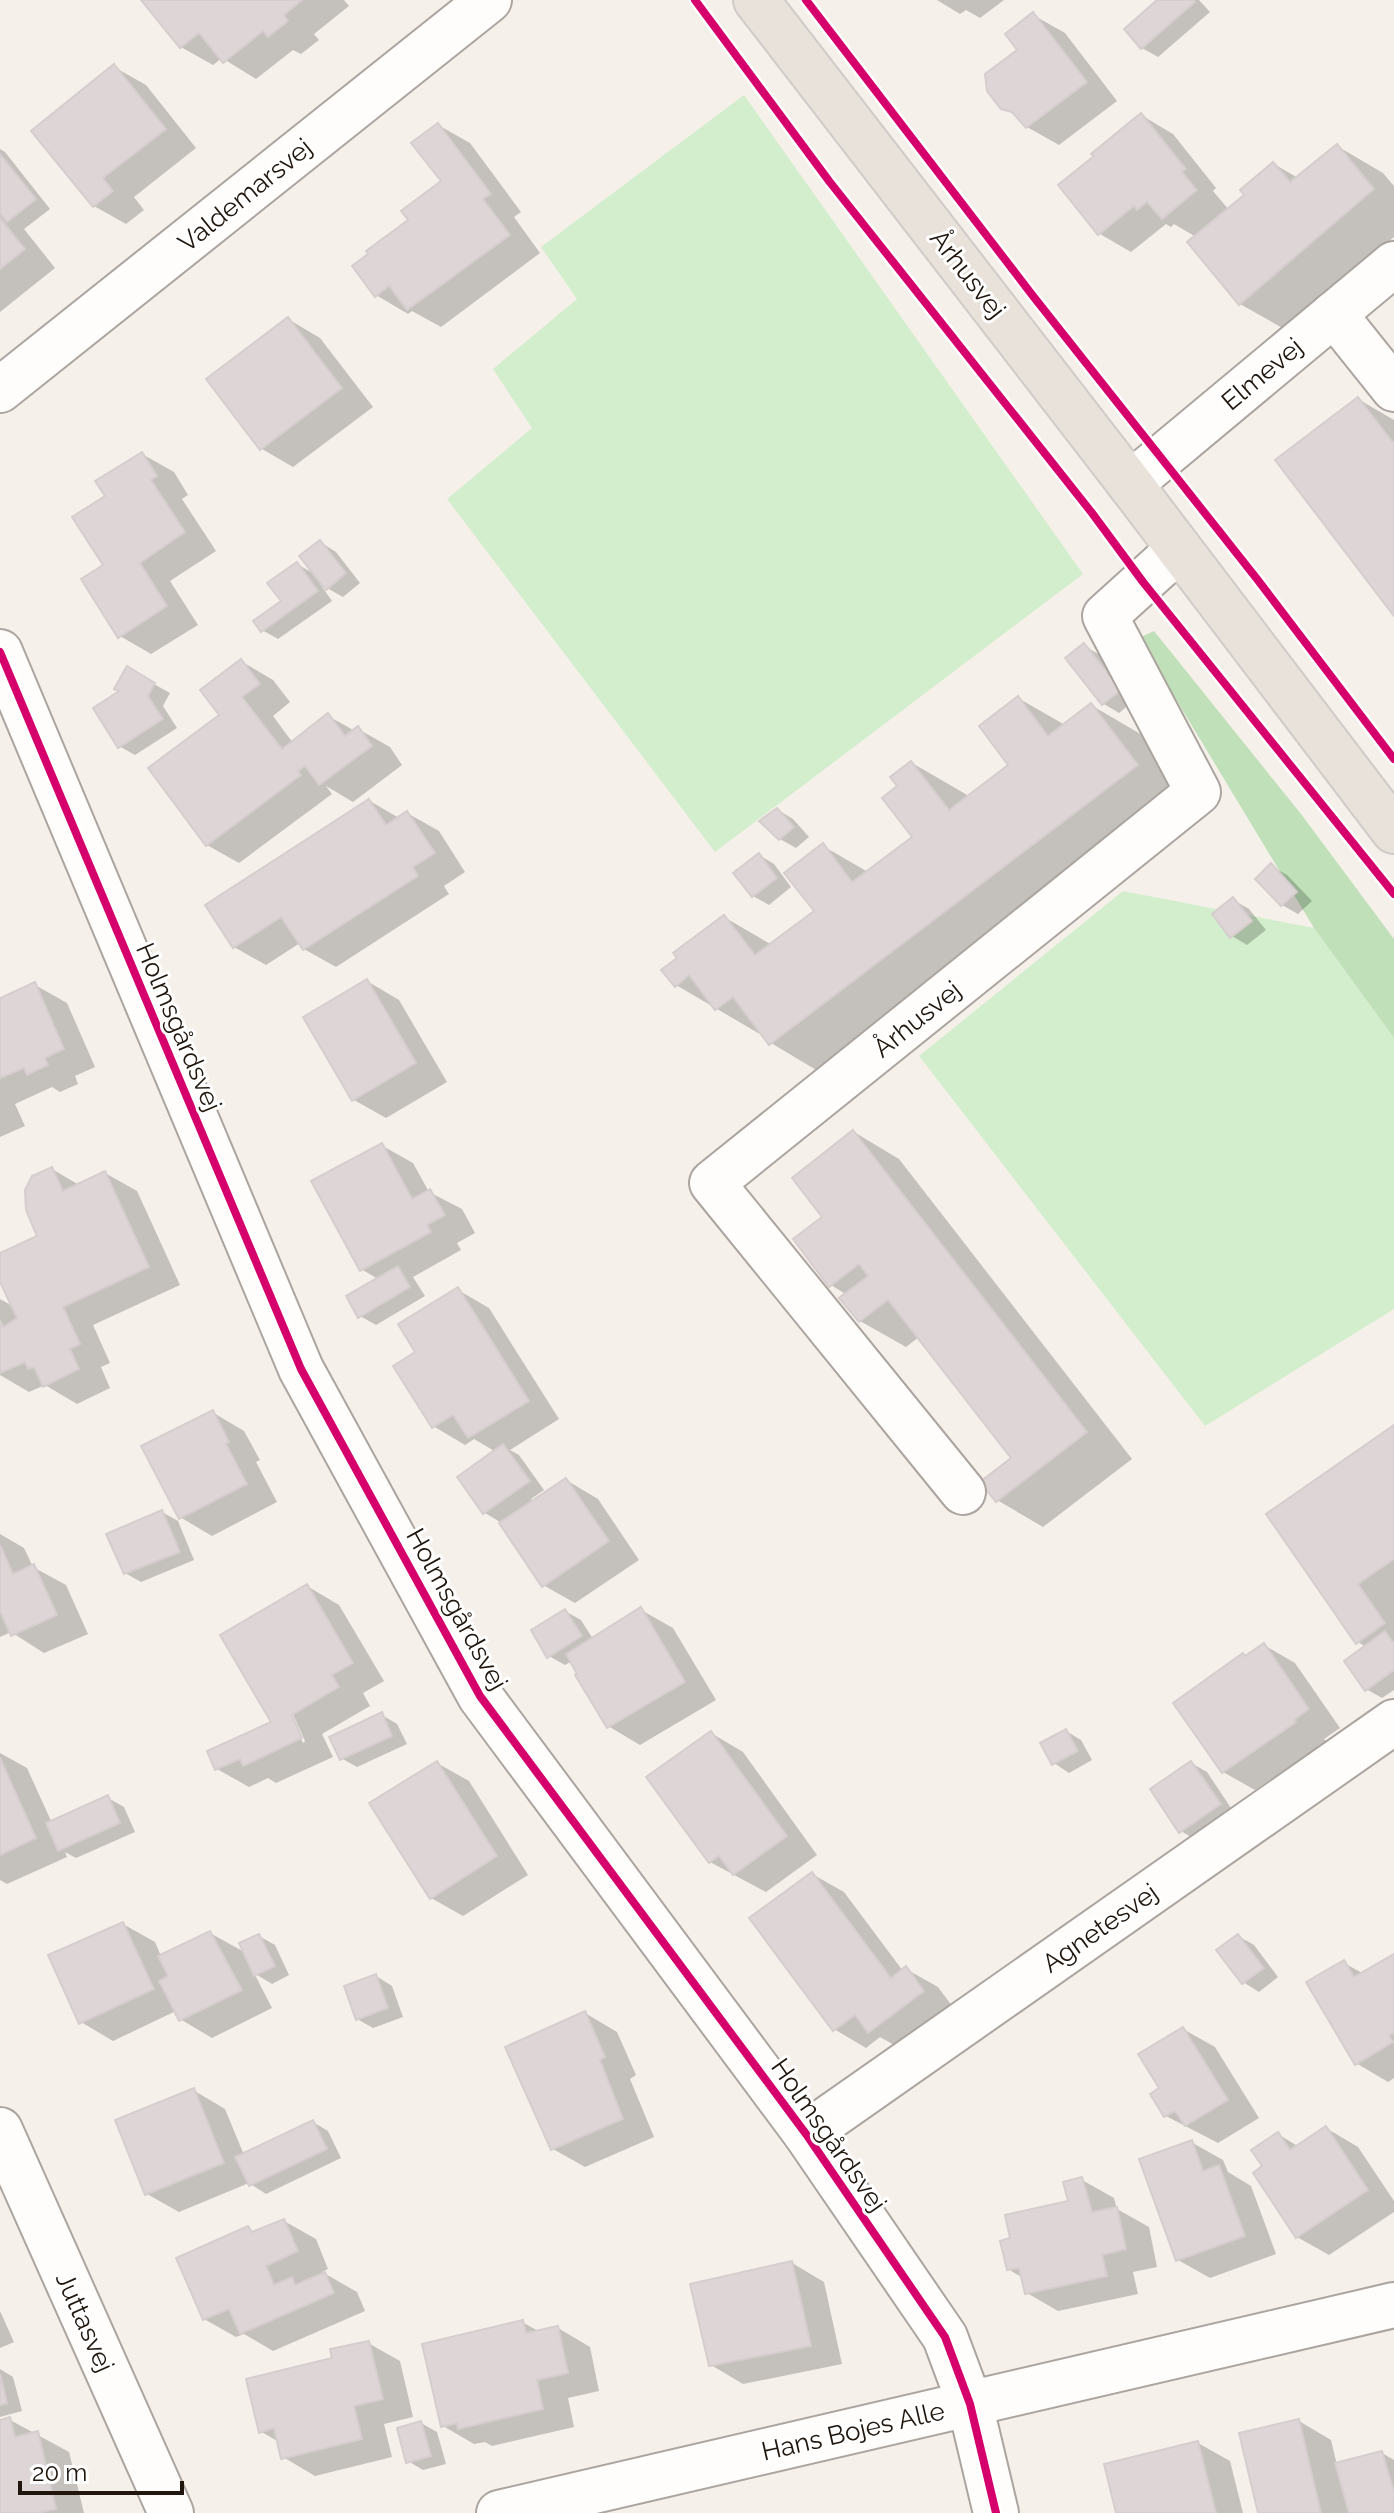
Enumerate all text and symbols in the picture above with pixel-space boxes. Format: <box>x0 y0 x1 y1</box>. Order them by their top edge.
street label: Valdemarsvej <box>172 132 318 258</box>
street label: Århusvej <box>924 223 1013 324</box>
street label: Elmevej <box>1216 332 1308 416</box>
street label: Holmsgårdsvej <box>130 938 228 1116</box>
street label: Århusvej <box>866 974 967 1063</box>
street label: Holmsgårdsvej <box>400 1523 514 1695</box>
street label: Agnetesvej <box>1036 1877 1164 1979</box>
street label: Holmsgårdsvej <box>765 2053 893 2217</box>
street label: Juttasvej <box>50 2267 120 2377</box>
street label: Hans Bojes Alle <box>759 2395 947 2467</box>
scale bar <box>20 2445 182 2495</box>
text: 20 m <box>32 2458 87 2487</box>

